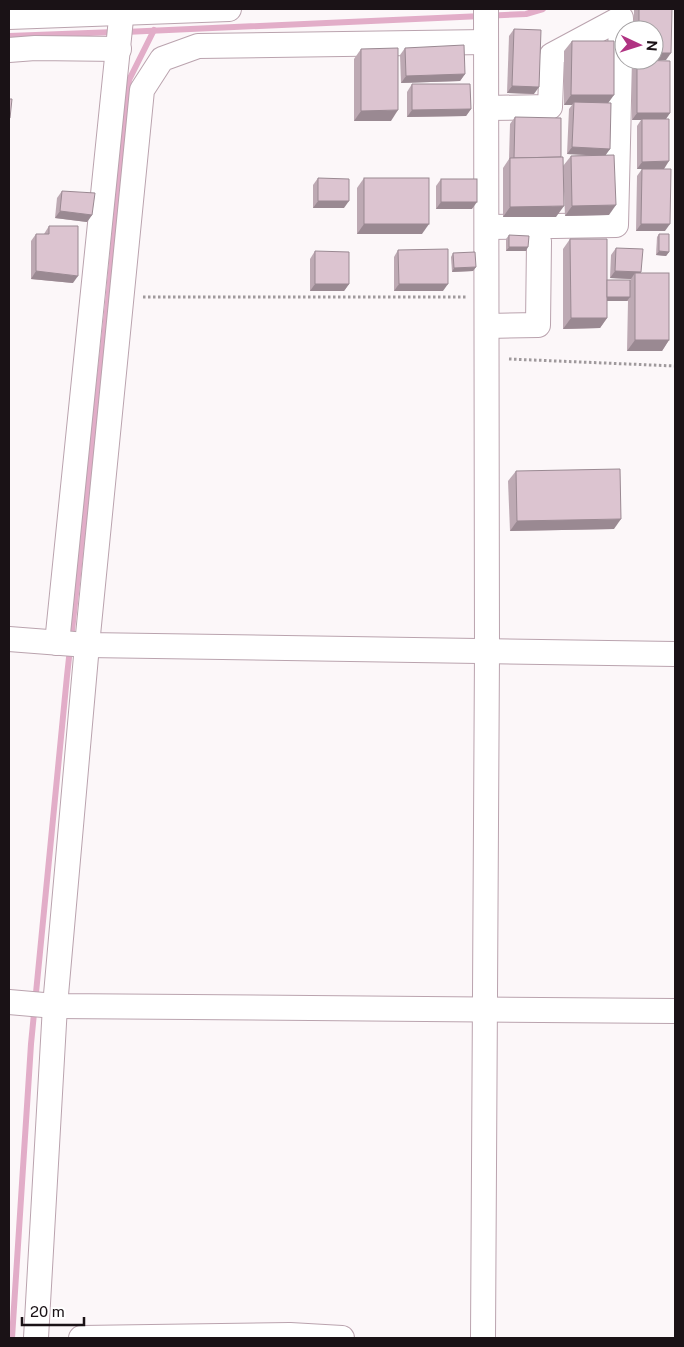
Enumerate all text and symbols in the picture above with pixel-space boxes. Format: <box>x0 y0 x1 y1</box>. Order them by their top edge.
north arrow <box>614 20 664 70</box>
text: N <box>644 40 660 52</box>
scale bar <box>22 1294 85 1326</box>
text: 20 m <box>30 1303 65 1320</box>

